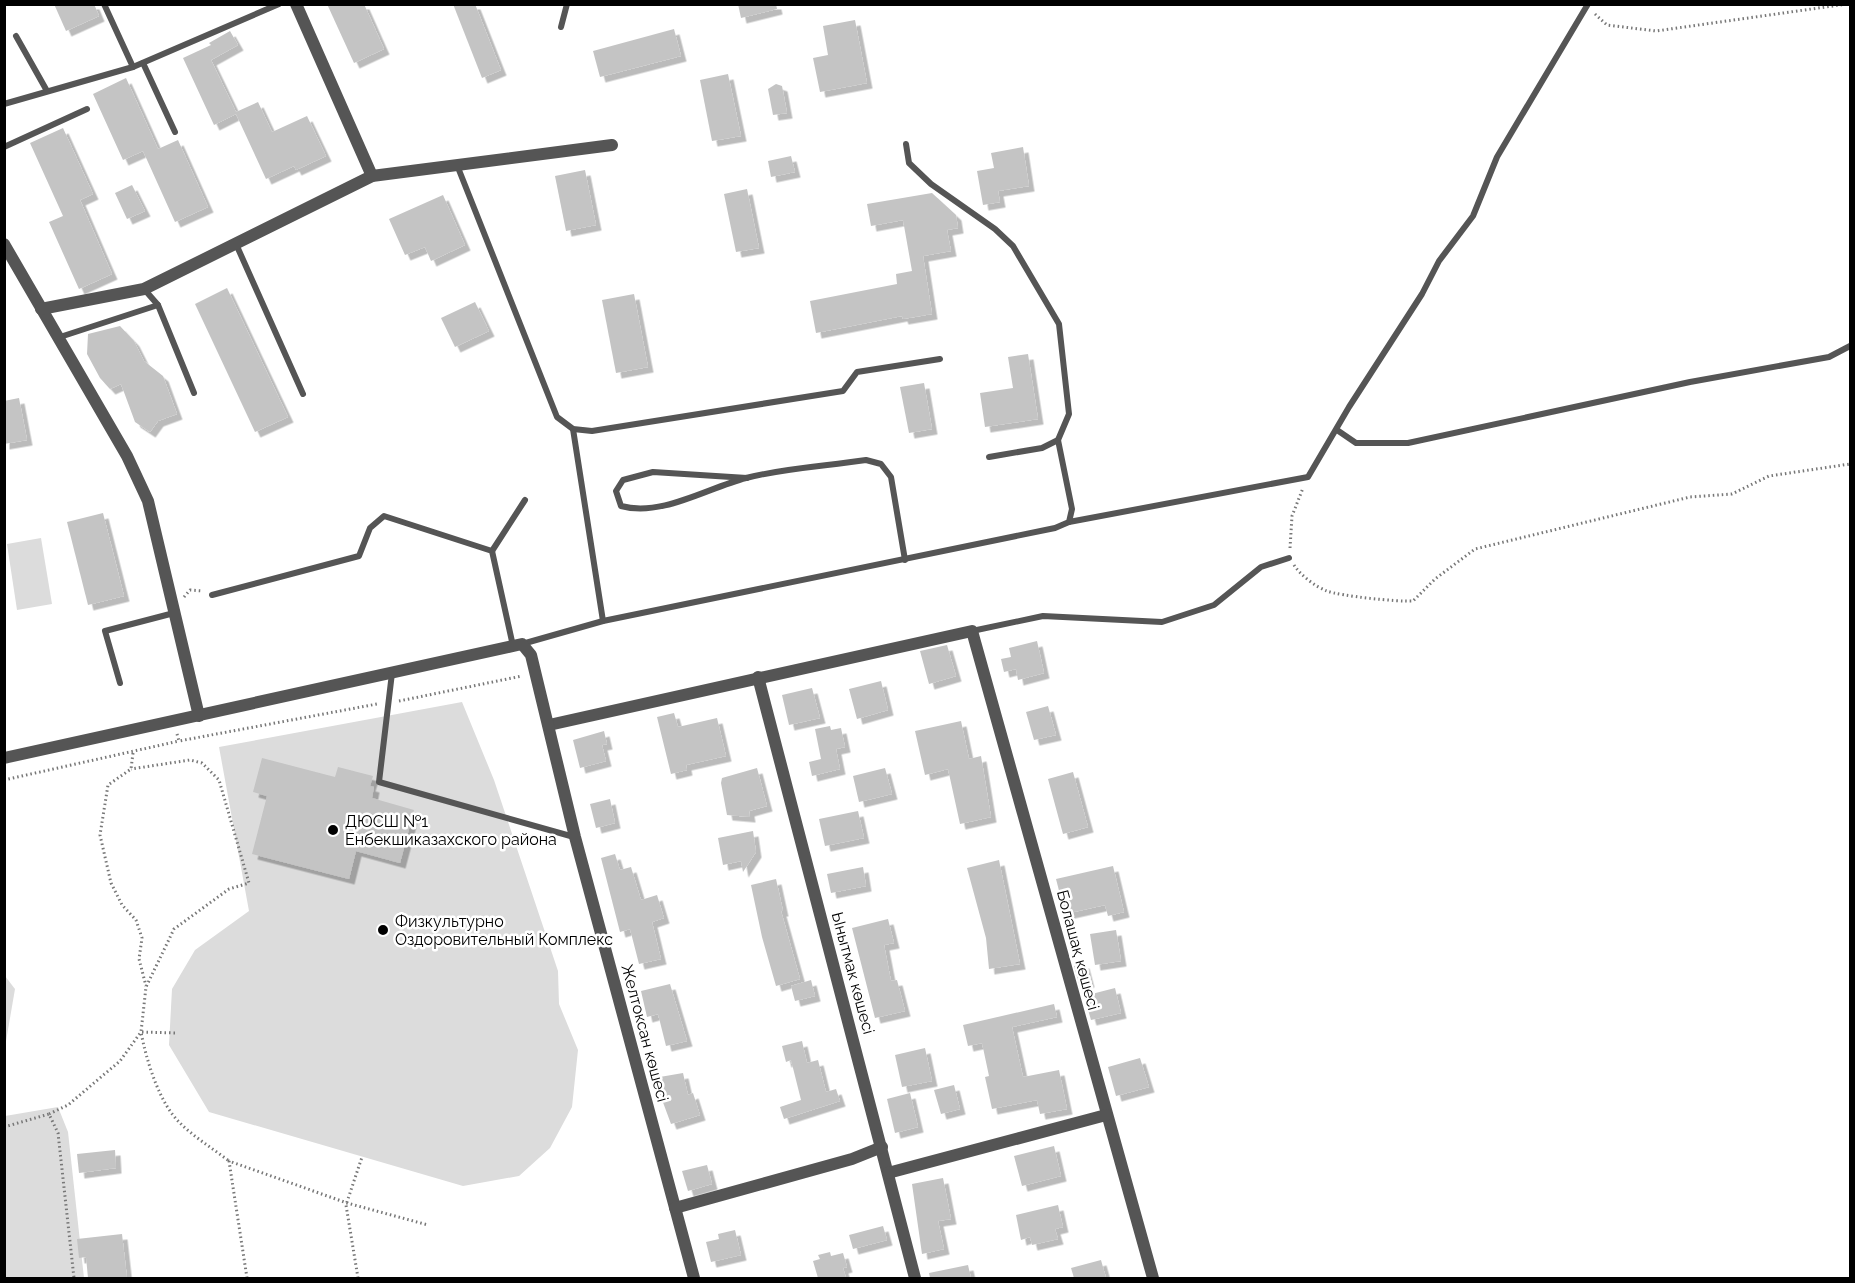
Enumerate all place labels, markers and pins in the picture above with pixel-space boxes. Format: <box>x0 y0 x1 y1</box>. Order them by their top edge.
place label: ДЮСШ №1 Енбекшиказахского района <box>345 812 557 849</box>
marker: ДЮСШ №1 Енбекшиказахского района <box>326 823 340 837</box>
place label: Физкультурно Оздоровительный Комплекс <box>395 912 613 949</box>
marker: Физкультурно Оздоровительный Комплекс <box>376 923 390 937</box>

